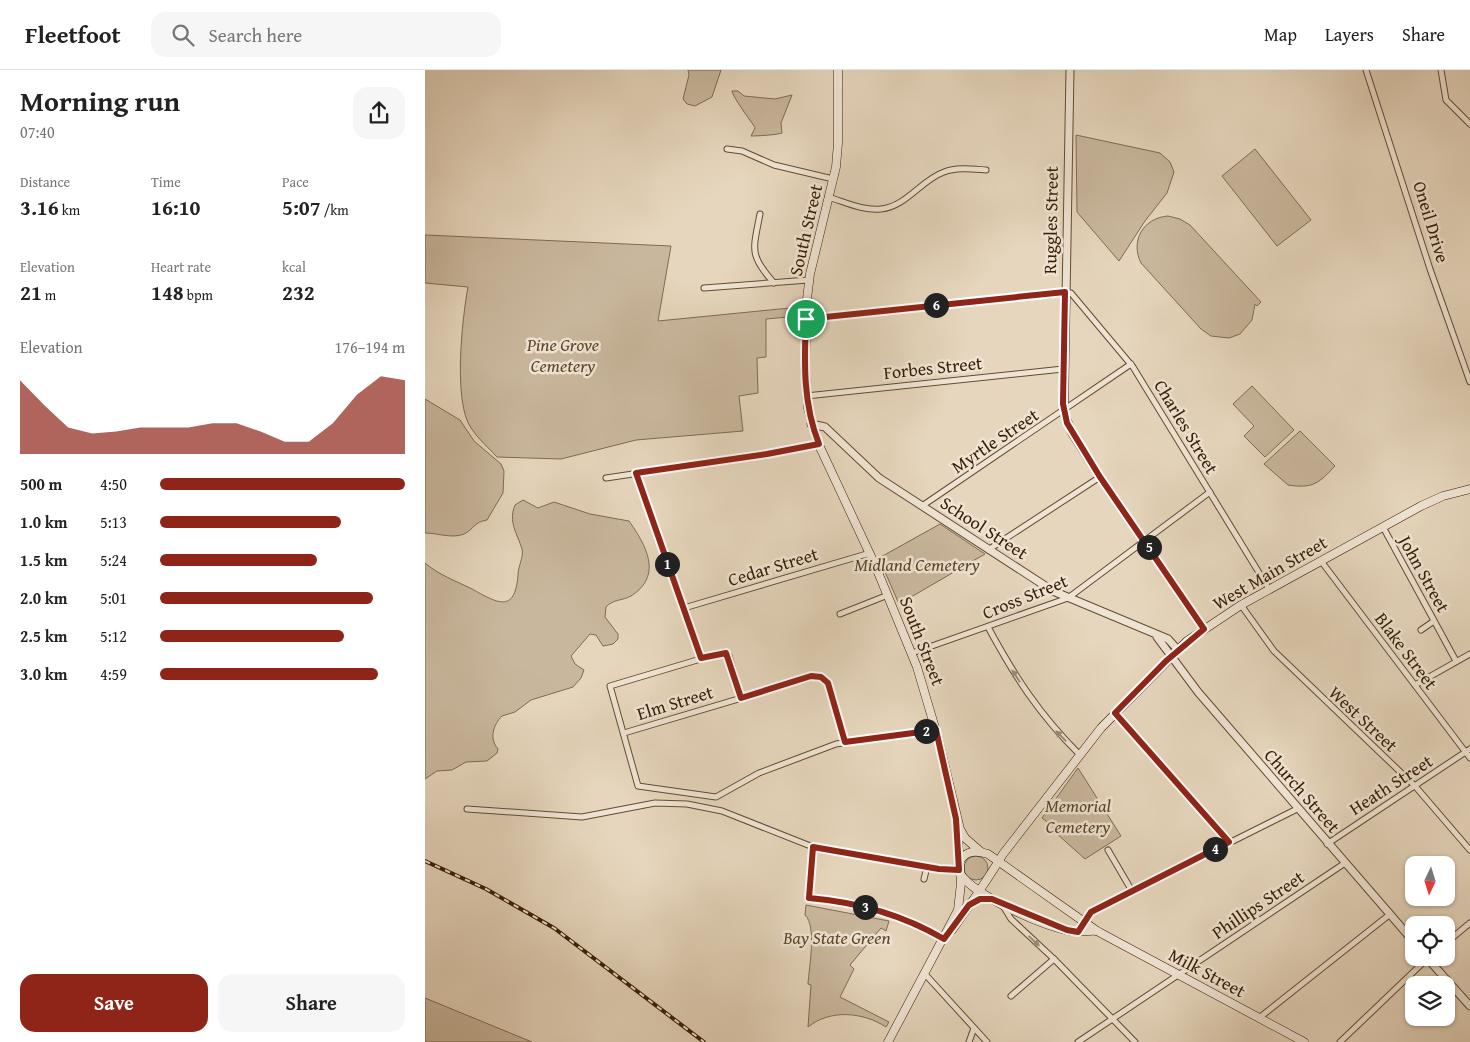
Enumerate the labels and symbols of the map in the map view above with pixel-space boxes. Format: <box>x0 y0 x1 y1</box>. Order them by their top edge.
street label: Ruggles Street <box>1036 165 1065 274</box>
street label: Oneil Drive <box>1406 178 1457 266</box>
street label: South Street <box>782 181 829 279</box>
pin: 6 <box>923 292 949 318</box>
pin <box>785 298 827 340</box>
park label: Pine Grove Cemetery <box>526 331 599 379</box>
street label: Forbes Street <box>882 349 984 386</box>
street label: Charles Street <box>1148 374 1226 480</box>
street label: Myrtle Street <box>946 401 1044 480</box>
street label: School Street <box>935 489 1034 566</box>
street label: West Main Street <box>1207 528 1333 616</box>
street label: John Street <box>1391 528 1457 618</box>
pin: 5 <box>1137 534 1161 560</box>
street label: Cedar Street <box>724 540 822 593</box>
park label: Midland Cemetery <box>854 551 980 578</box>
pin: 1 <box>655 552 679 576</box>
street label: Cross Street <box>978 567 1072 626</box>
street label: South Street <box>893 592 952 690</box>
street label: Blake Street <box>1368 606 1445 695</box>
one-way arrow <box>1011 669 1020 683</box>
street label: Elm Street <box>633 678 717 727</box>
street label: West Street <box>1323 679 1404 758</box>
pin: 2 <box>913 718 939 744</box>
one-way arrow <box>1055 730 1067 742</box>
street label: Church Street <box>1258 743 1347 839</box>
street label: Heath Street <box>1344 747 1438 822</box>
park label: Memorial Cemetery <box>1045 792 1111 840</box>
pin: 4 <box>1203 836 1227 862</box>
north arrow <box>1405 856 1455 906</box>
street label: Phillips Street <box>1206 863 1310 946</box>
pin: 3 <box>853 894 877 920</box>
park label: Bay State Green <box>782 924 891 951</box>
one-way arrow <box>1028 935 1040 947</box>
street label: Milk Street <box>1164 941 1251 1004</box>

